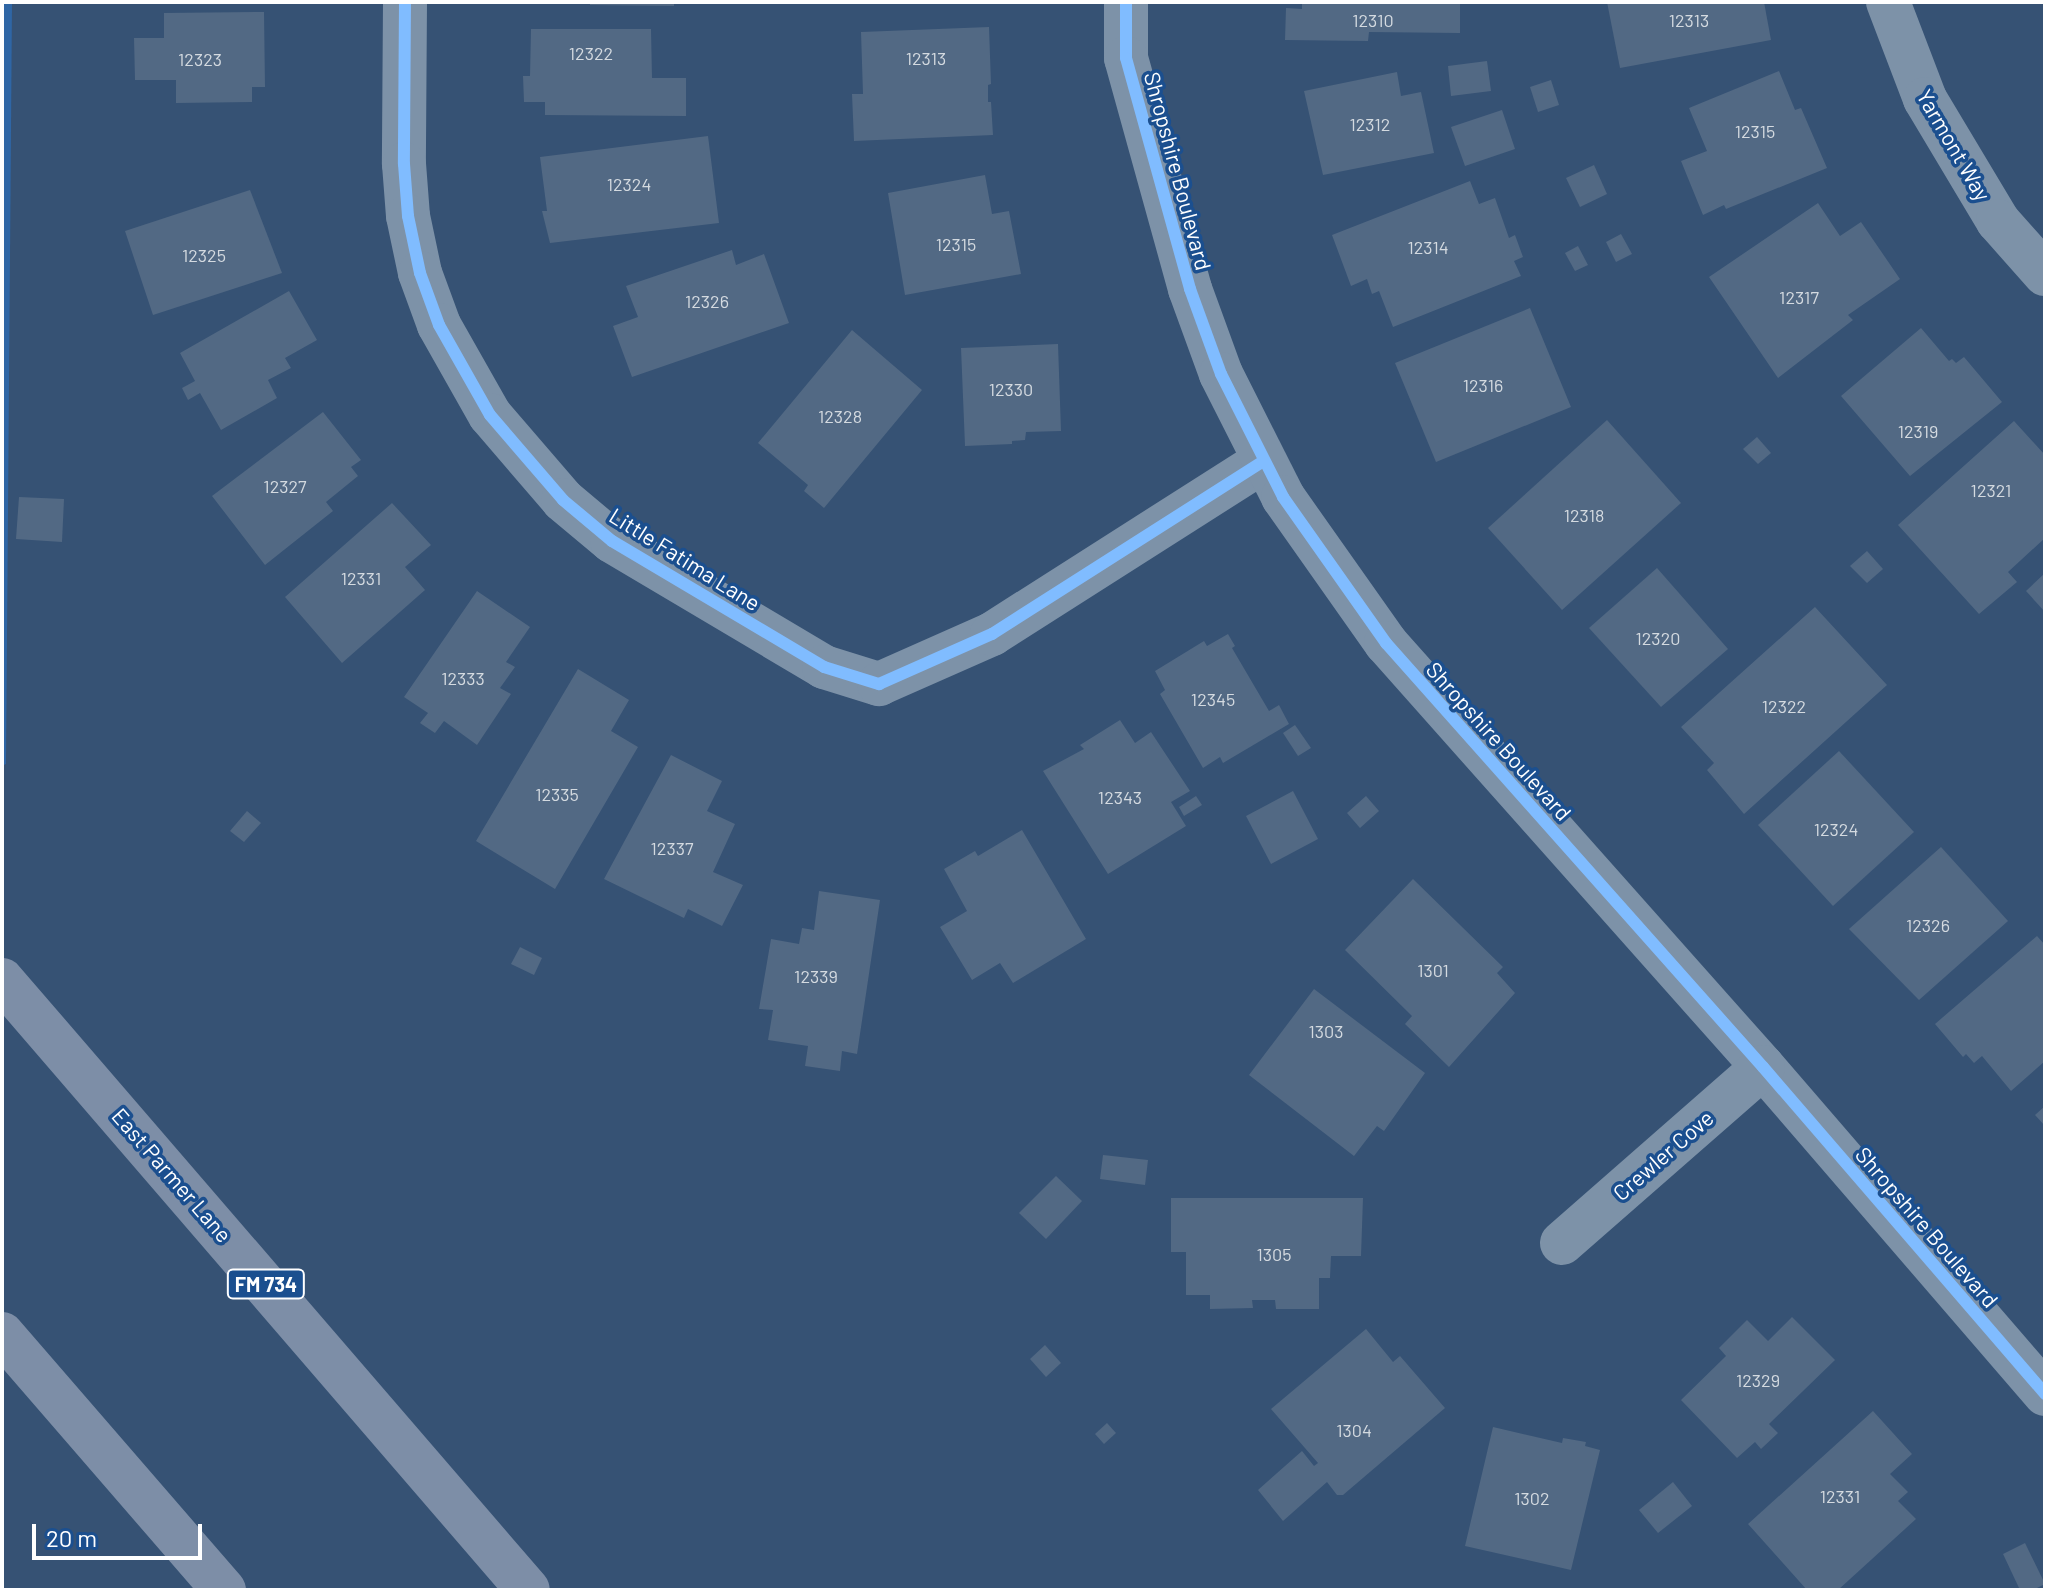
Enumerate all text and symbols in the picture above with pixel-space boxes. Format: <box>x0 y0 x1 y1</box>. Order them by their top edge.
house number: 12310 <box>1352 9 1394 31</box>
house number: 12313 <box>1669 9 1709 31</box>
house number: 12322 <box>569 42 613 64</box>
house number: 12313 <box>906 47 946 69</box>
house number: 12323 <box>178 48 222 70</box>
street label: Shropshire Boulevard <box>1139 69 1217 273</box>
street label: Yarmont Way <box>1911 84 1997 206</box>
house number: 12312 <box>1350 113 1390 135</box>
house number: 12315 <box>1735 120 1775 142</box>
house number: 12324 <box>607 173 651 195</box>
house number: 12315 <box>936 233 976 255</box>
house number: 12314 <box>1407 236 1449 258</box>
house number: 12325 <box>182 244 226 266</box>
house number: 12317 <box>1779 286 1819 308</box>
house number: 12326 <box>685 290 729 312</box>
house number: 12316 <box>1463 374 1503 396</box>
house number: 12330 <box>989 378 1033 400</box>
house number: 12328 <box>818 405 862 427</box>
house number: 12319 <box>1898 420 1938 442</box>
house number: 12327 <box>263 475 307 497</box>
house number: 12321 <box>1971 479 2011 501</box>
street label: Little Fatima Lane <box>605 502 765 616</box>
house number: 12318 <box>1564 504 1604 526</box>
house number: 12331 <box>341 567 381 589</box>
house number: 12320 <box>1636 627 1680 649</box>
street label: Shropshire Boulevard <box>1421 656 1577 826</box>
house number: 12333 <box>441 667 485 689</box>
house number: 12345 <box>1191 688 1235 710</box>
house number: 12322 <box>1762 695 1806 717</box>
house number: 12335 <box>535 783 579 805</box>
house number: 12343 <box>1098 786 1142 808</box>
house number: 12324 <box>1814 818 1858 840</box>
house number: 12337 <box>651 837 693 859</box>
house number: 12326 <box>1906 914 1950 936</box>
house number: 1301 <box>1417 959 1449 981</box>
house number: 12339 <box>794 965 838 987</box>
house number: 1303 <box>1308 1020 1344 1042</box>
street label: East Parmer Lane <box>107 1103 237 1247</box>
street label: Crewler Cove <box>1607 1104 1719 1206</box>
street label: Shropshire Boulevard <box>1850 1141 2004 1313</box>
house number: 1305 <box>1257 1243 1291 1265</box>
road number: FM 734 <box>226 1268 306 1300</box>
house number: 12329 <box>1736 1369 1780 1391</box>
house number: 1304 <box>1336 1419 1372 1441</box>
house number: 12331 <box>1820 1485 1860 1507</box>
house number: 1302 <box>1514 1487 1550 1509</box>
scale bar <box>36 1508 206 1558</box>
text: 20 m <box>46 1523 97 1552</box>

